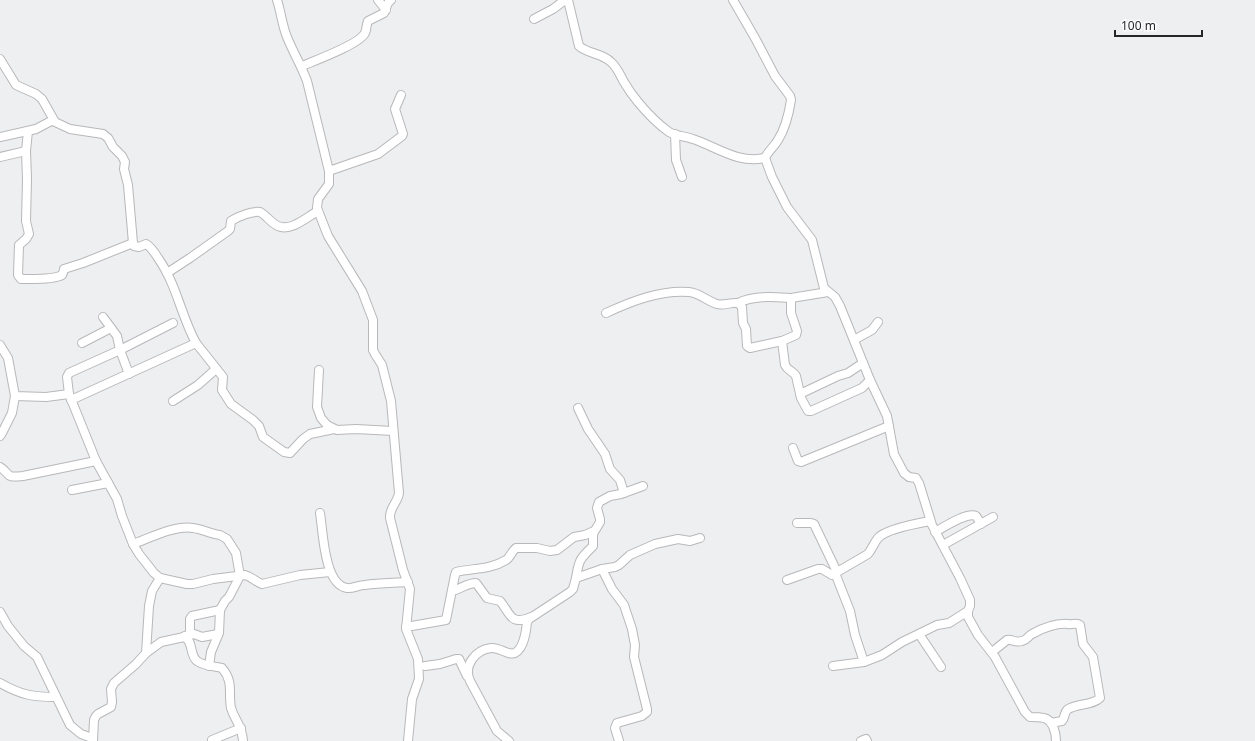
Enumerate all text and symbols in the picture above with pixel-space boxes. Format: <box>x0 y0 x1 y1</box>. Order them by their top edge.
scale bar <box>1115 12 1202 38</box>
text: 100 m <box>1121 17 1156 34</box>

